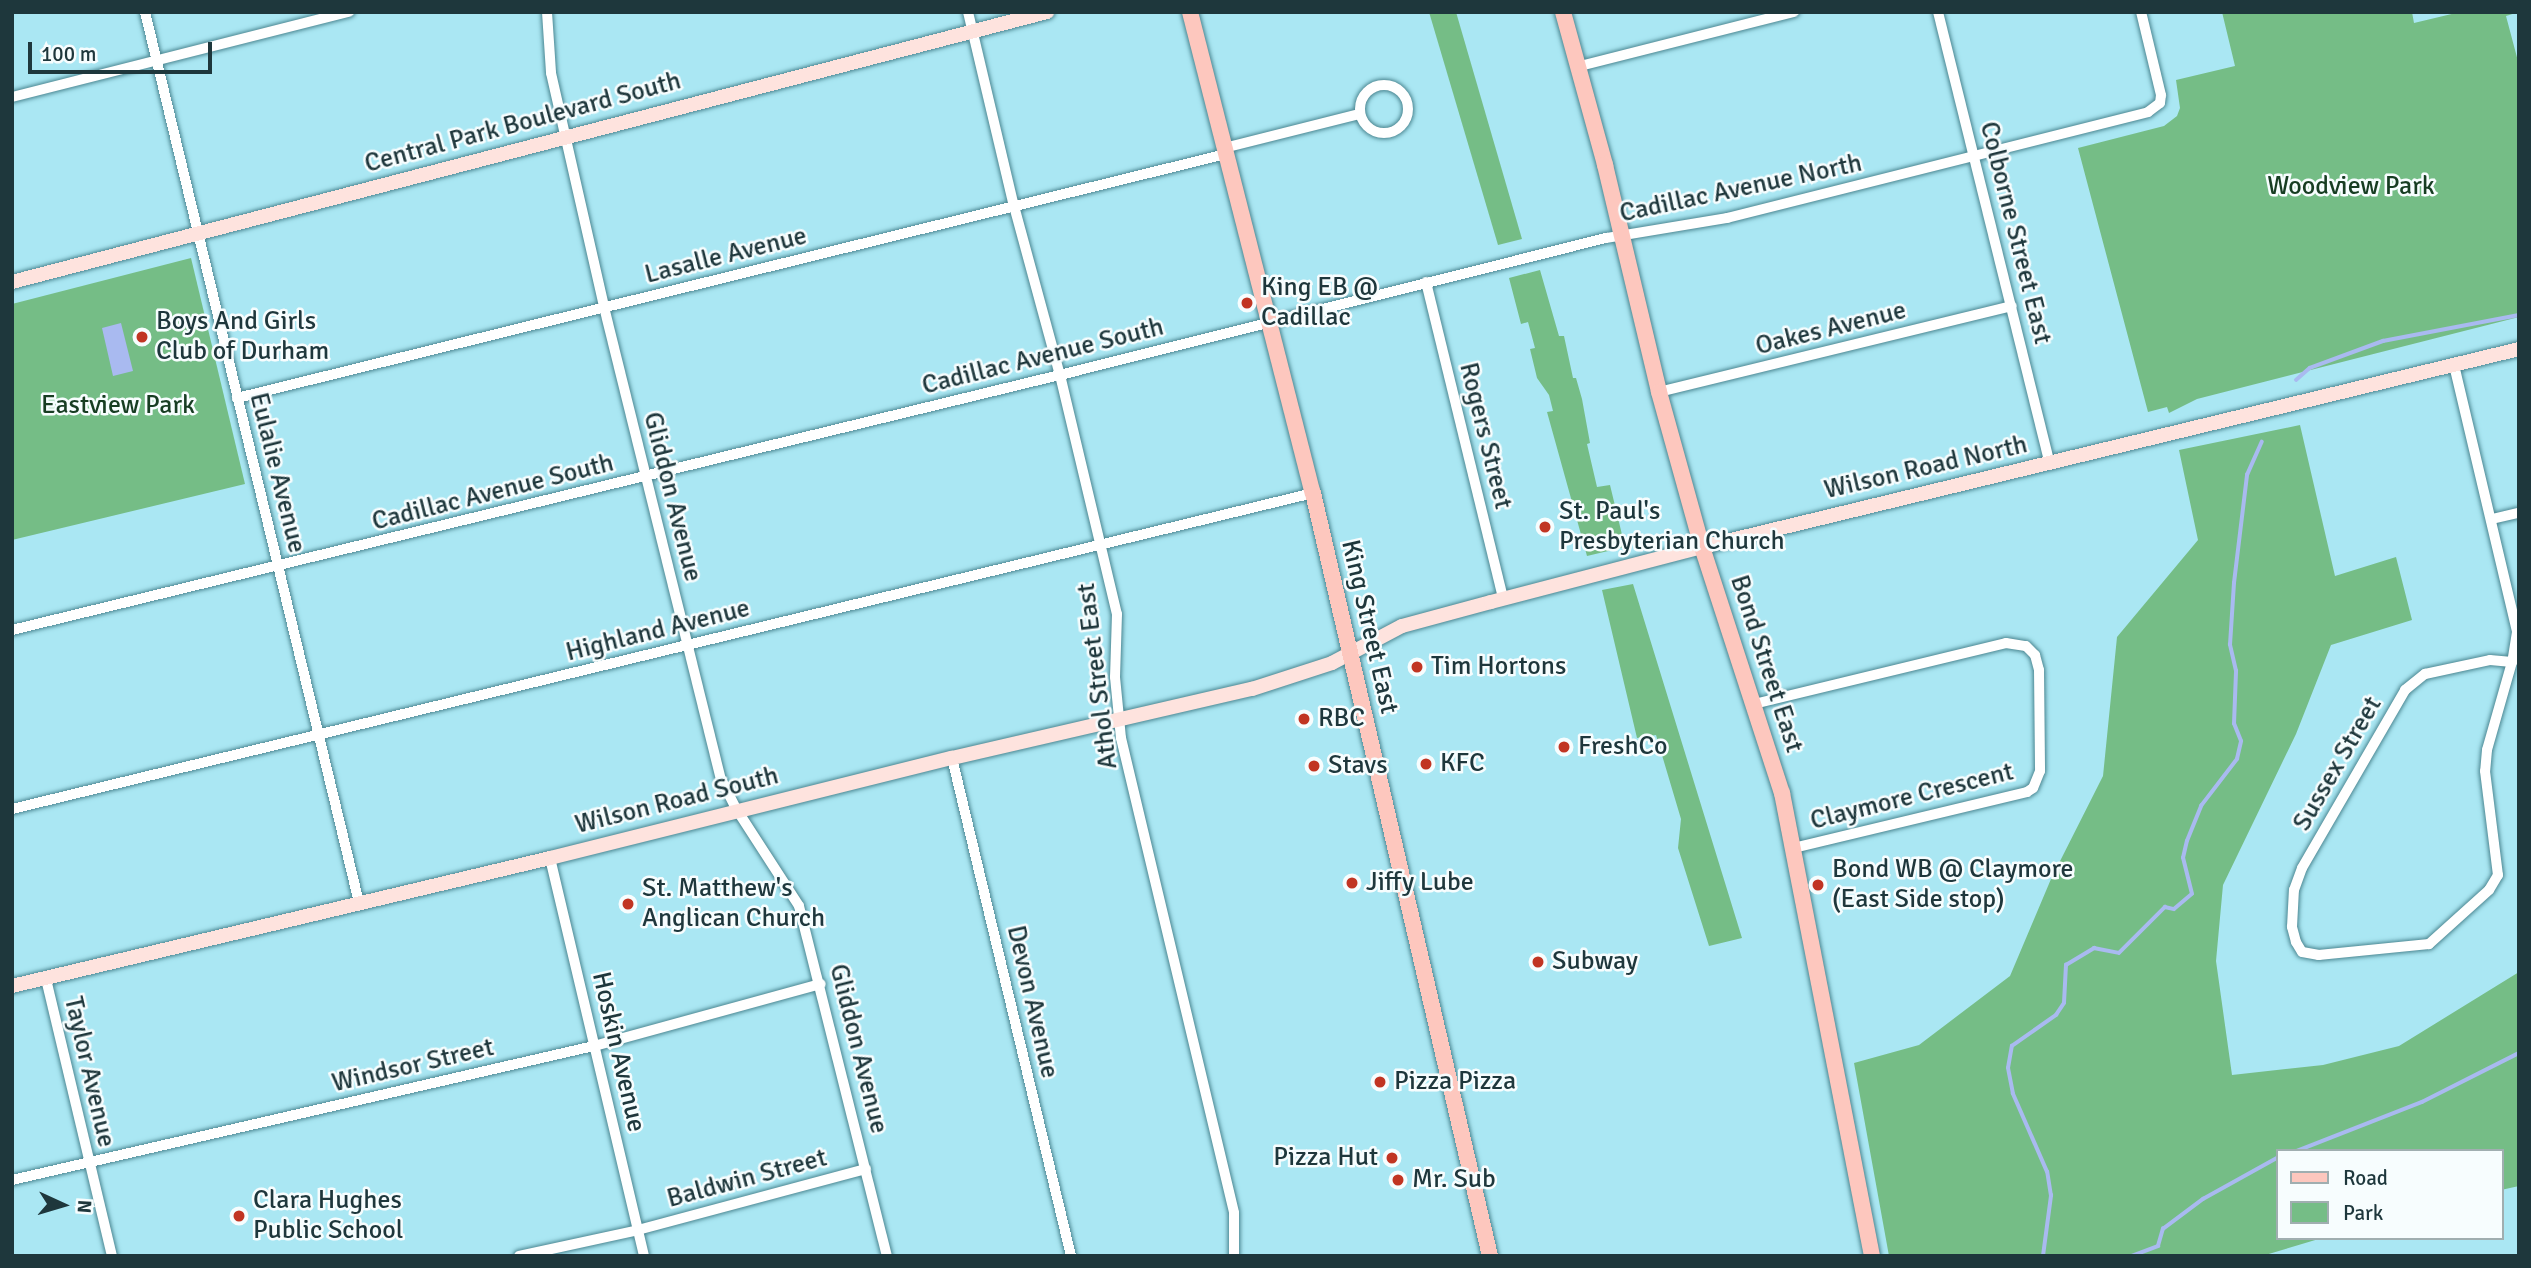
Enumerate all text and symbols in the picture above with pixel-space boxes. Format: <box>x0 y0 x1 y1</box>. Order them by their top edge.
scale bar <box>32 28 215 72</box>
text: 100 m <box>41 41 96 67</box>
street label: Central Park Boulevard South <box>361 66 685 180</box>
street label: Colborne Street East <box>1972 119 2058 347</box>
street label: Cadillac Avenue North <box>1617 148 1865 230</box>
park label: Woodview Park <box>2267 171 2435 203</box>
street label: Lasalle Avenue <box>642 221 810 291</box>
place label: King EB @ Cadillac <box>1261 272 1378 334</box>
marker: King EB @ Cadillac <box>1239 295 1255 311</box>
street label: Oakes Avenue <box>1753 295 1909 363</box>
place label: Boys And Girls Club of Durham <box>156 306 329 368</box>
street label: Cadillac Avenue South <box>919 312 1167 402</box>
marker: Boys And Girls Club of Durham <box>134 329 150 345</box>
street label: Rogers Street <box>1452 359 1518 513</box>
park label: Eastview Park <box>41 390 195 422</box>
street label: Eulalie Avenue <box>242 390 312 556</box>
street label: Gliddon Avenue <box>636 409 708 585</box>
street label: Wilson Road North <box>1821 429 2031 507</box>
street label: Cadillac Avenue South <box>369 448 617 538</box>
place label: St. Paul's Presbyterian Church <box>1559 496 1785 558</box>
marker: St. Paul's Presbyterian Church <box>1537 519 1553 535</box>
street label: King Street East <box>1334 537 1404 717</box>
street label: Bond Street East <box>1723 571 1809 757</box>
street label: Athol Street East <box>1071 581 1125 771</box>
street label: Highland Avenue <box>563 593 753 669</box>
place label: Tim Hortons <box>1431 651 1566 683</box>
marker: Tim Hortons <box>1409 659 1425 675</box>
street label: Sussex Street <box>2287 691 2389 837</box>
place label: RBC <box>1318 703 1365 735</box>
marker: RBC <box>1296 711 1312 727</box>
place label: FreshCo <box>1578 731 1668 763</box>
marker: FreshCo <box>1556 739 1572 755</box>
place label: KFC <box>1440 748 1485 780</box>
place label: Stavs <box>1328 750 1388 782</box>
marker: KFC <box>1418 756 1434 772</box>
street label: Claymore Crescent <box>1807 757 2017 837</box>
marker: Stavs <box>1306 758 1322 774</box>
street label: Wilson Road South <box>572 761 782 841</box>
place label: Bond WB @ Claymore (East Side stop) <box>1832 854 2074 916</box>
place label: Jiffy Lube <box>1366 867 1474 899</box>
place label: St. Matthew's Anglican Church <box>642 873 825 934</box>
marker: Jiffy Lube <box>1344 875 1360 891</box>
marker: Bond WB @ Claymore (East Side stop) <box>1810 877 1826 893</box>
marker: St. Matthew's Anglican Church <box>620 896 636 912</box>
street label: Devon Avenue <box>999 923 1065 1081</box>
place label: Subway <box>1552 946 1638 978</box>
marker: Subway <box>1530 954 1546 970</box>
street label: Gliddon Avenue <box>822 961 894 1137</box>
street label: Hoskin Avenue <box>584 969 652 1135</box>
street label: Taylor Avenue <box>57 994 121 1150</box>
street label: Windsor Street <box>329 1032 497 1100</box>
place label: Pizza Pizza <box>1394 1066 1516 1098</box>
marker: Pizza Pizza <box>1372 1074 1388 1090</box>
place label: Pizza Hut <box>1273 1142 1378 1174</box>
street label: Baldwin Street <box>664 1143 830 1215</box>
legend <box>2276 1149 2503 1240</box>
marker: Pizza Hut <box>1384 1150 1400 1166</box>
place label: Mr. Sub <box>1412 1164 1496 1196</box>
text: Road <box>2343 1165 2388 1191</box>
north arrow <box>28 1170 98 1240</box>
marker: Mr. Sub <box>1390 1172 1406 1188</box>
place label: Clara Hughes Public School <box>253 1185 403 1246</box>
text: N <box>72 1199 96 1214</box>
text: Park <box>2343 1200 2383 1226</box>
marker: Clara Hughes Public School <box>231 1208 247 1224</box>

